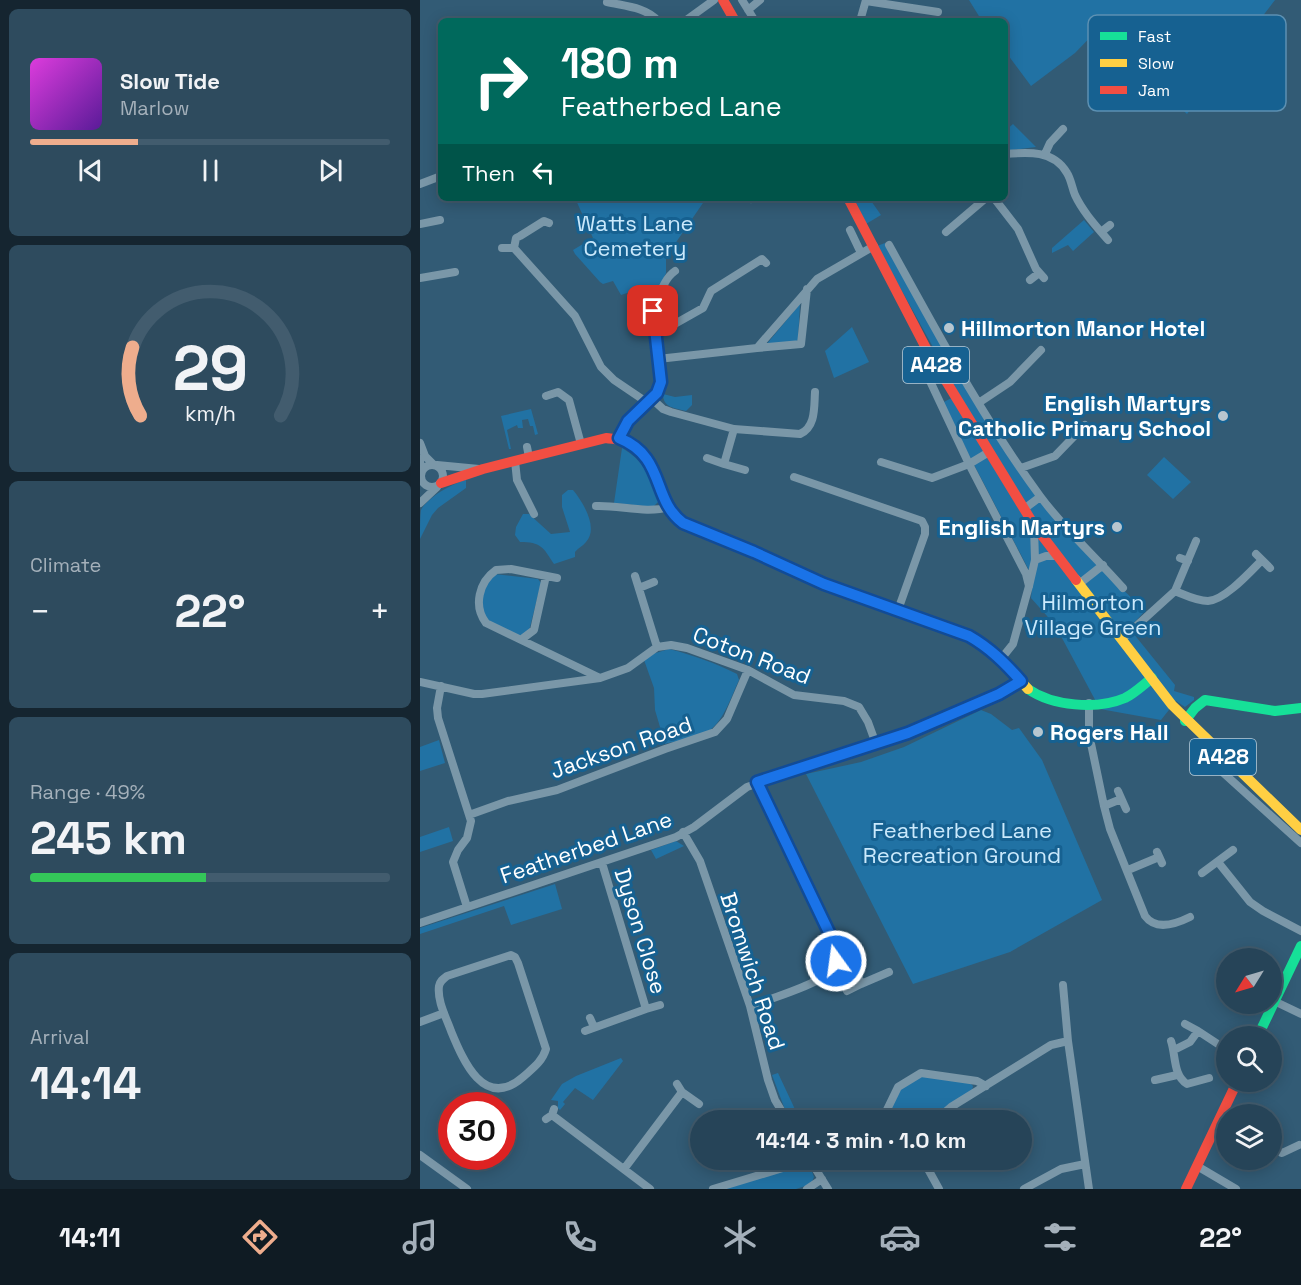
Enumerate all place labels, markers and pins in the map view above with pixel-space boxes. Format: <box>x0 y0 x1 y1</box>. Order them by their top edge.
pin <box>627 285 678 336</box>
place label: Hillmorton Manor Hotel <box>961 314 1205 342</box>
marker: Hillmorton Manor Hotel <box>942 321 956 335</box>
place label: English Martyrs Catholic Primary School <box>958 389 1211 442</box>
marker: English Martyrs Catholic Primary School <box>1216 409 1230 423</box>
place label: English Martyrs <box>938 513 1105 541</box>
marker: English Martyrs <box>1110 520 1124 534</box>
place label: Rogers Hall <box>1050 718 1169 746</box>
marker: Rogers Hall <box>1031 725 1045 739</box>

